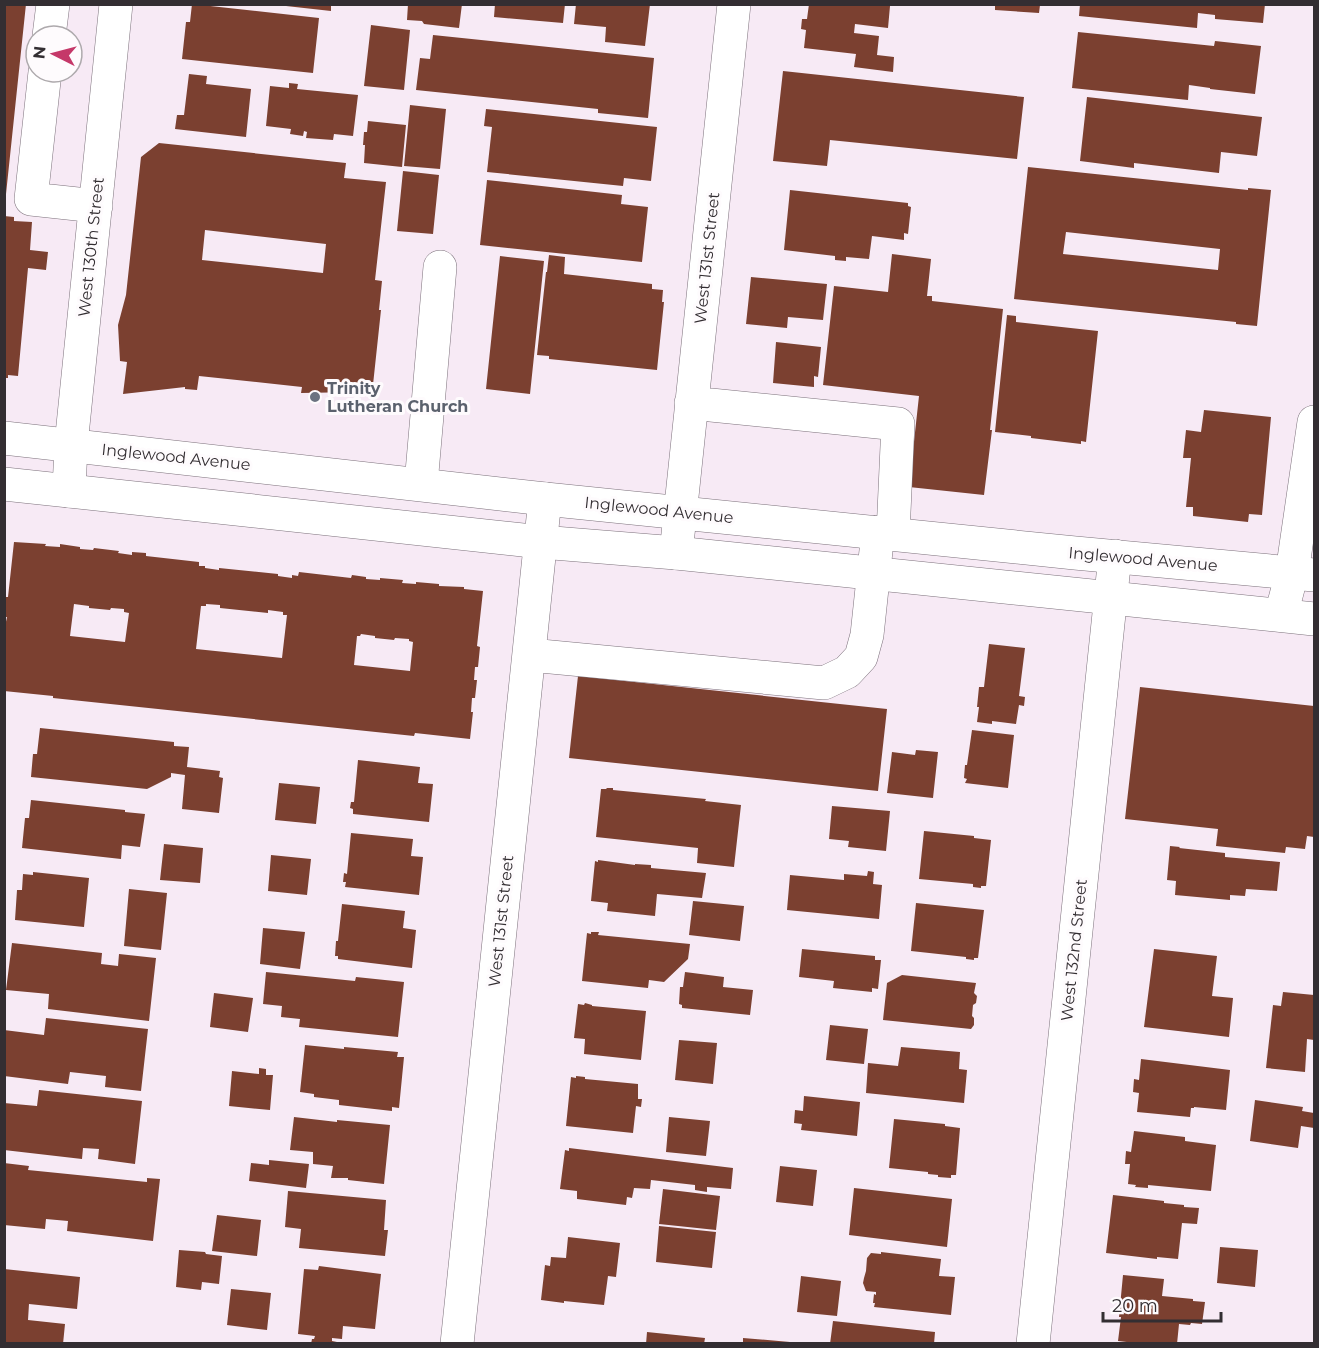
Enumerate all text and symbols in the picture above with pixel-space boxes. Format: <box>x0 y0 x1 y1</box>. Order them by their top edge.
north arrow <box>24 24 84 84</box>
text: N <box>29 45 50 60</box>
street label: West 130th Street <box>74 176 108 318</box>
street label: West 131st Street <box>691 191 723 325</box>
place label: Trinity Lutheran Church <box>327 379 468 416</box>
marker: Trinity Lutheran Church <box>308 390 322 404</box>
street label: Inglewood Avenue <box>101 440 251 474</box>
street label: Inglewood Avenue <box>584 493 734 527</box>
street label: Inglewood Avenue <box>1068 543 1218 575</box>
street label: West 131st Street <box>485 854 517 988</box>
street label: West 132nd Street <box>1057 877 1091 1022</box>
scale bar <box>1103 1285 1222 1323</box>
text: 20 m <box>1112 1295 1158 1317</box>

